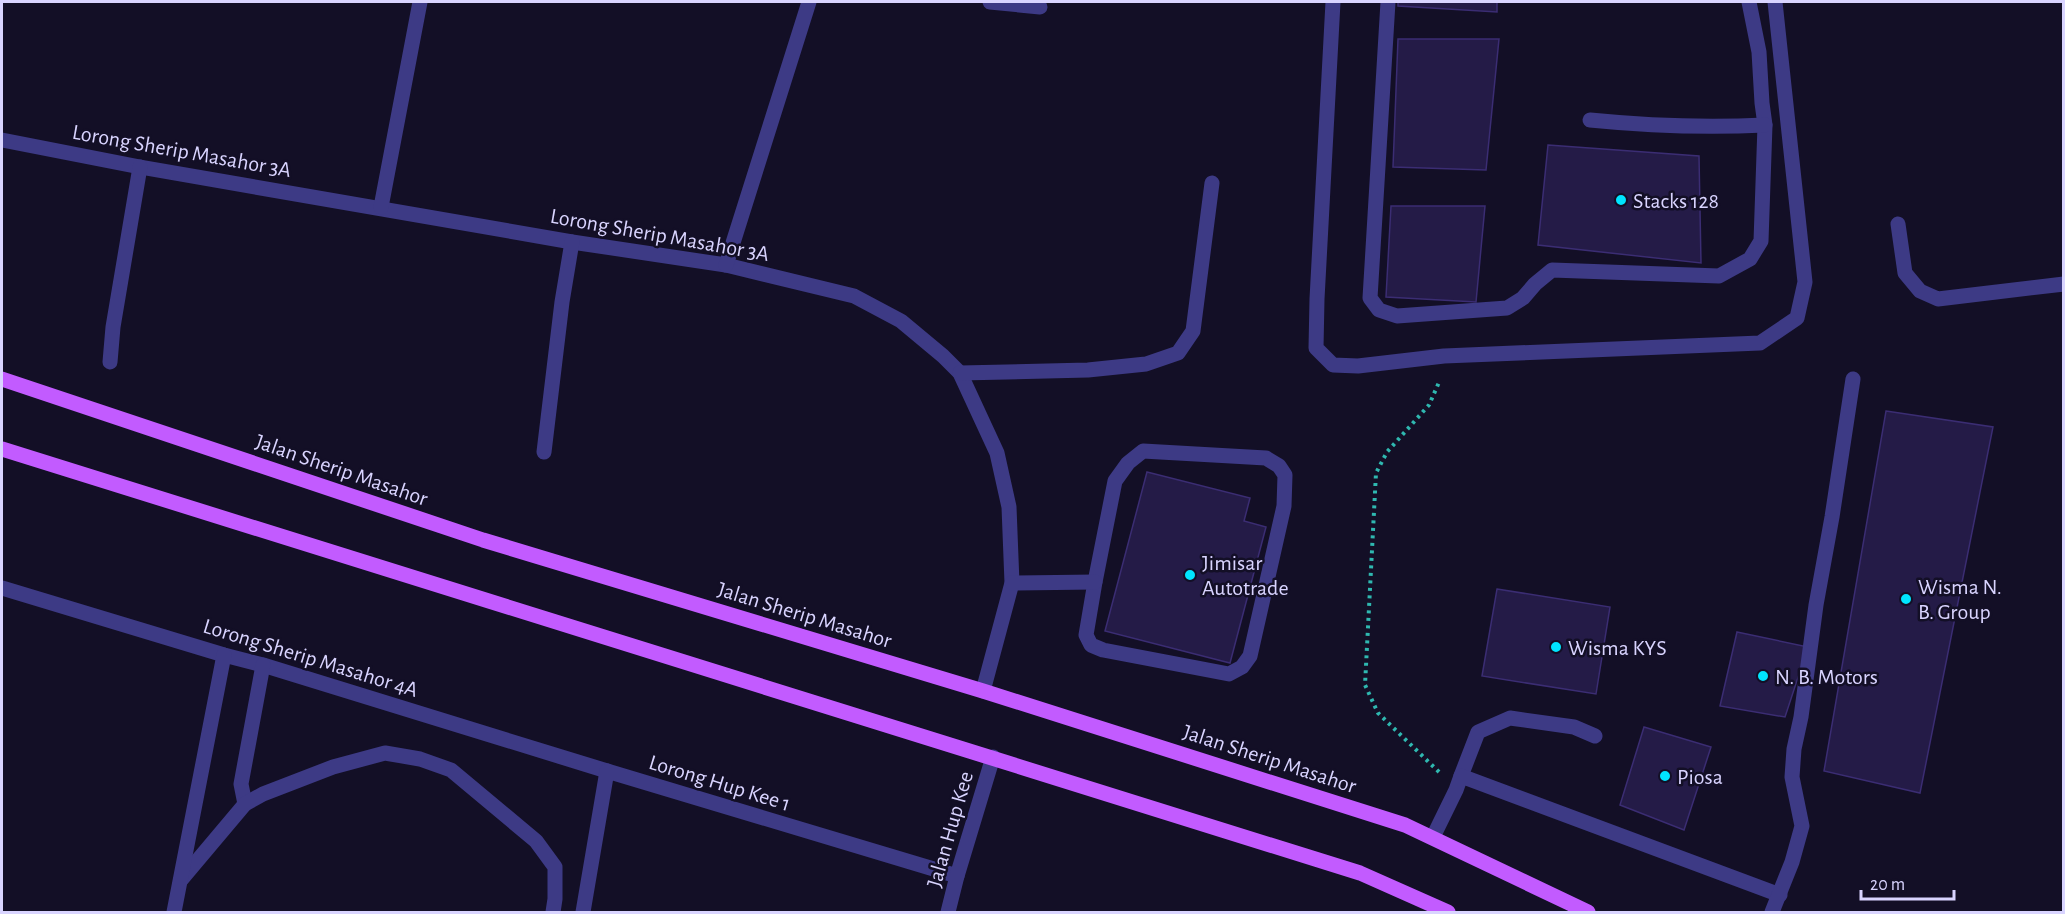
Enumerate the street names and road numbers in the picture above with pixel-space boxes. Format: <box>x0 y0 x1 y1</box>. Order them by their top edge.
street label: Lorong Sherip Masahor 3A <box>71 121 293 181</box>
street label: Lorong Sherip Masahor 3A <box>549 205 771 265</box>
street label: Jalan Sherip Masahor <box>253 430 431 510</box>
street label: Jalan Sherip Masahor <box>715 578 894 652</box>
street label: Lorong Sherip Masahor 4A <box>201 615 421 701</box>
street label: Jalan Sherip Masahor <box>1180 721 1359 797</box>
street label: Lorong Hup Kee 1 <box>646 751 793 815</box>
street label: Jalan Hup Kee <box>923 769 977 890</box>

